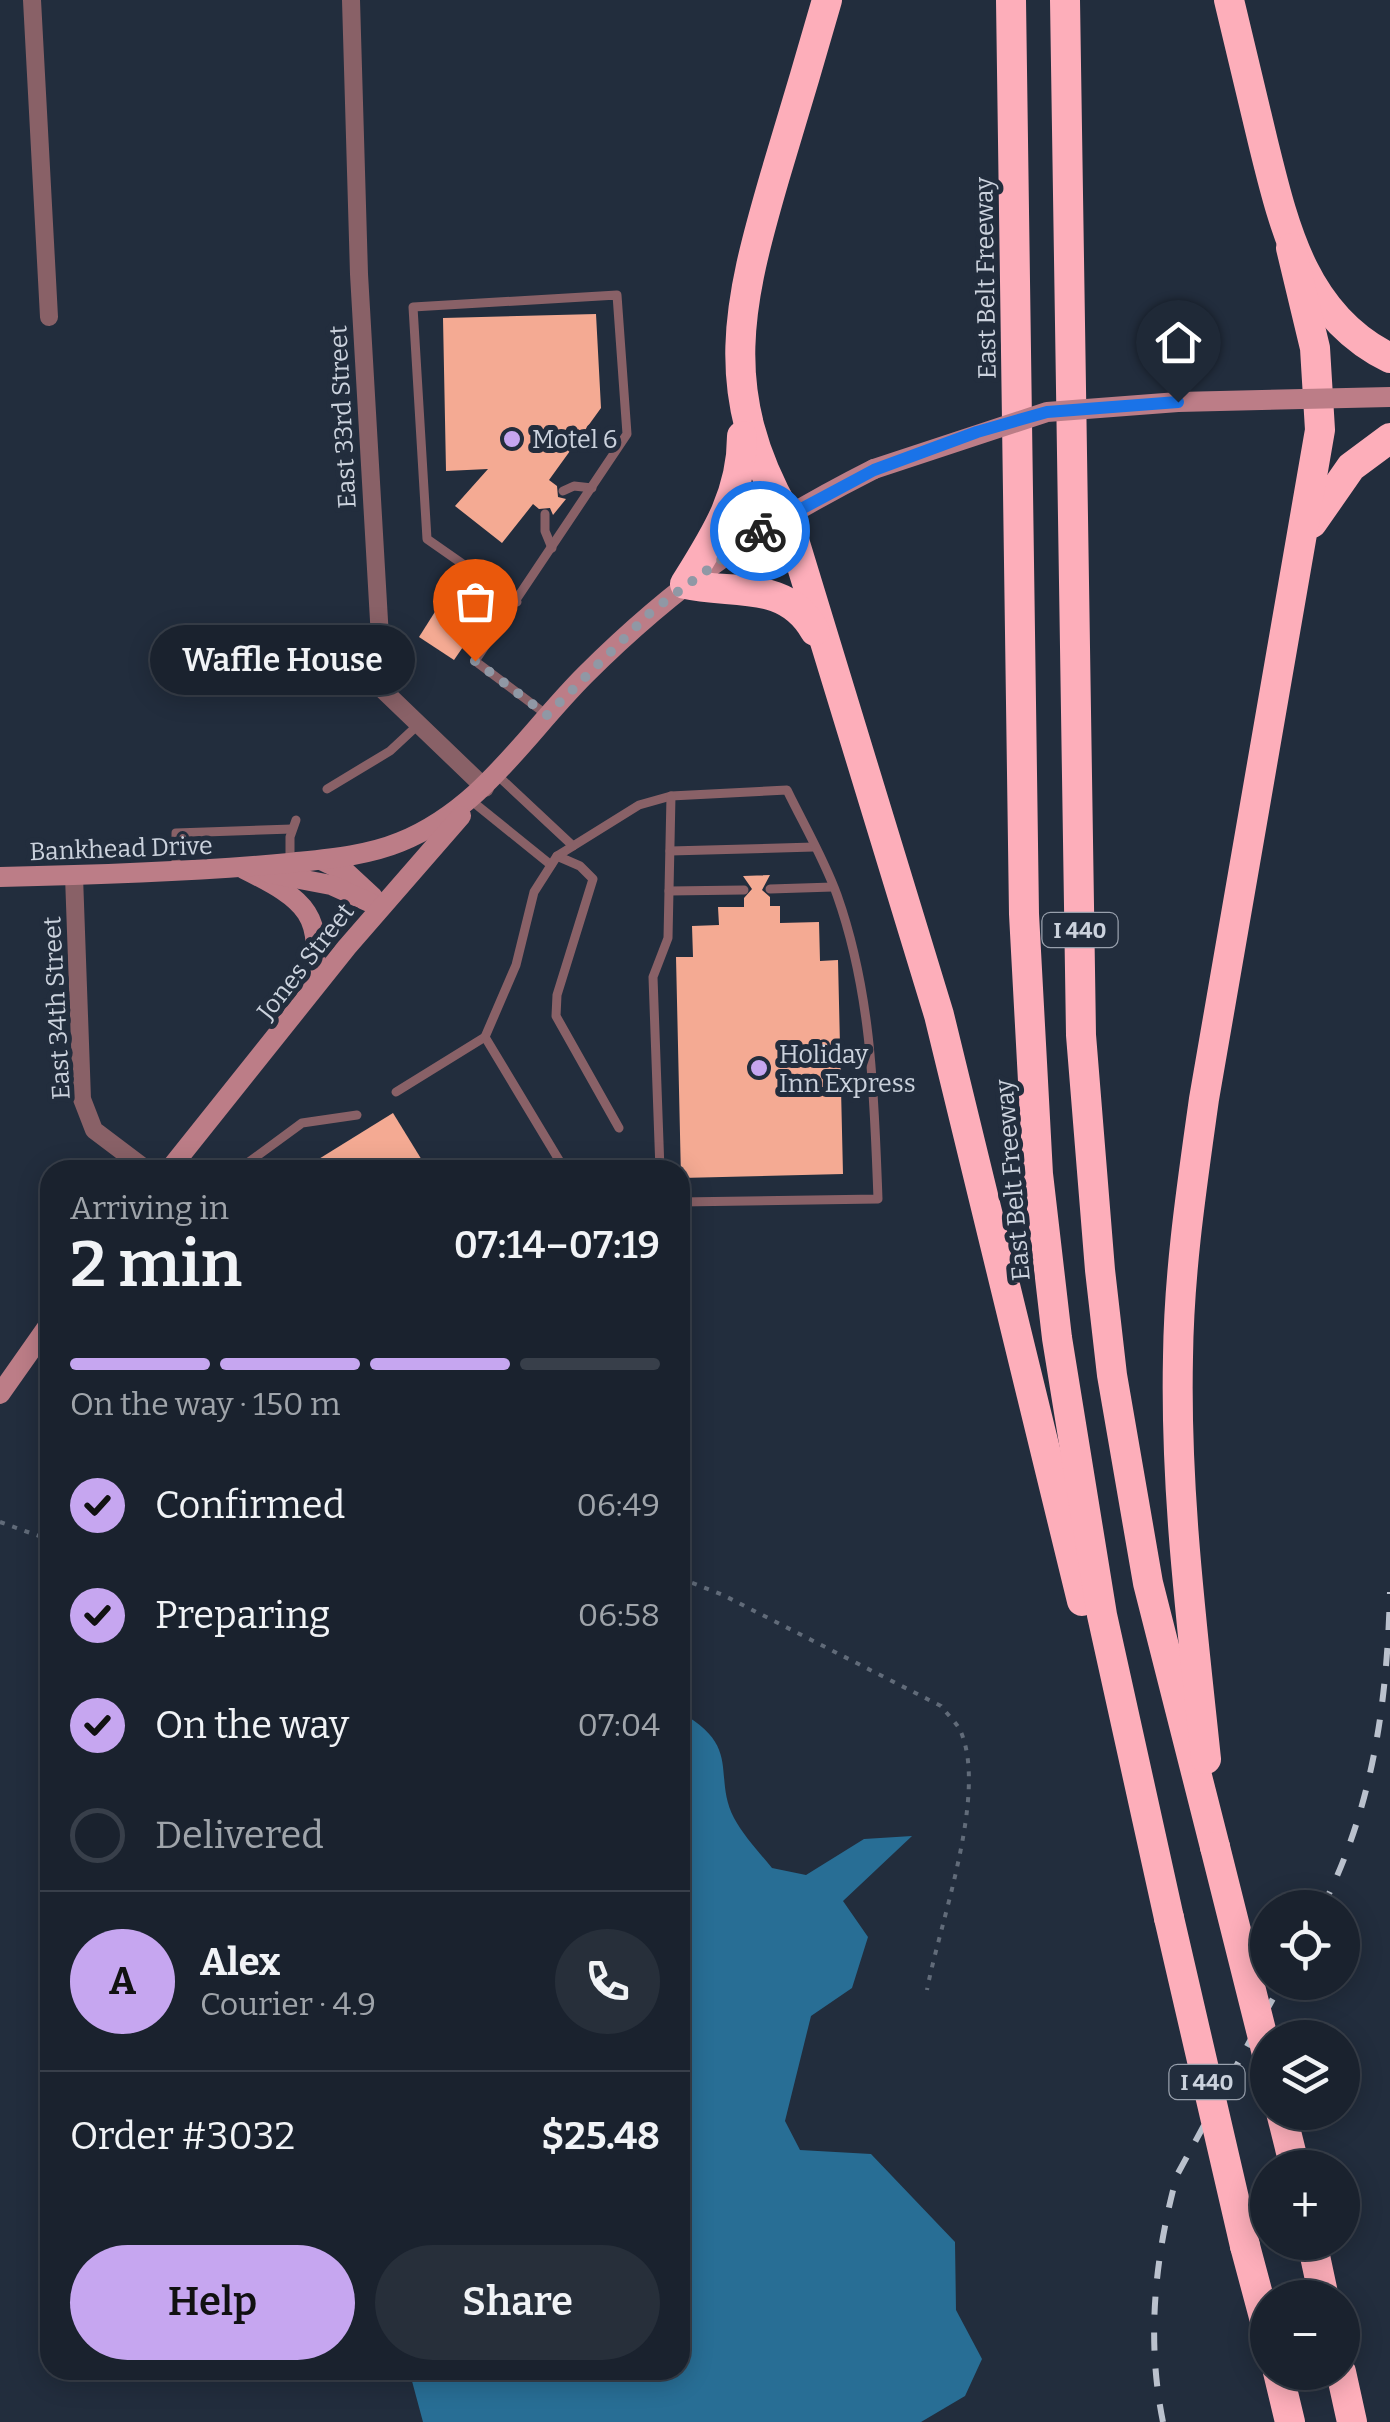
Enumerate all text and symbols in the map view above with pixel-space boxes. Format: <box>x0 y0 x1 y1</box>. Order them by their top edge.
street label: East Belt Freeway <box>969 176 1003 379</box>
pin <box>1136 300 1221 403</box>
icon: home <box>1151 315 1206 370</box>
street label: East 33rd Street <box>323 325 363 509</box>
place label: Motel 6 <box>532 425 618 455</box>
marker: Motel 6 <box>501 428 523 450</box>
courier <box>710 481 810 581</box>
icon: bike <box>733 504 788 559</box>
pin <box>433 559 518 662</box>
icon: bag <box>448 574 503 629</box>
callout: Waffle House <box>150 626 415 696</box>
text: Waffle House <box>182 641 383 679</box>
street label: Bankhead Drive <box>29 831 213 867</box>
street label: Jones Street <box>250 897 361 1027</box>
road number: I 440 <box>1042 913 1118 947</box>
street label: East 34th Street <box>37 916 77 1100</box>
place label: Holiday Inn Express <box>779 1040 916 1099</box>
marker: Holiday Inn Express <box>748 1057 770 1079</box>
street label: East Belt Freeway <box>989 1077 1037 1282</box>
text: Arriving in <box>70 1189 229 1227</box>
text: 07:14–07:19 <box>454 1222 660 1268</box>
text: 2 min <box>70 1225 242 1303</box>
text: On the way · 150 m <box>70 1385 341 1423</box>
icon: check <box>70 1478 125 1533</box>
text: Confirmed <box>155 1482 345 1528</box>
text: 06:49 <box>577 1486 660 1524</box>
icon: check <box>70 1588 125 1643</box>
text: Preparing <box>155 1592 330 1638</box>
text: 06:58 <box>578 1596 660 1634</box>
icon: check <box>70 1698 125 1753</box>
text: On the way <box>155 1702 349 1748</box>
text: 07:04 <box>577 1706 660 1744</box>
text: Delivered <box>155 1812 324 1858</box>
map controls <box>1250 1890 1360 2390</box>
button: locate <box>1250 1890 1360 2000</box>
button: phone <box>555 1929 660 2034</box>
text: Alex <box>200 1939 280 1985</box>
text: A <box>109 1958 136 2004</box>
text: Courier · 4.9 <box>200 1985 376 2023</box>
button: layers <box>1250 2020 1360 2130</box>
road number: I 440 <box>1170 2065 1244 2099</box>
text: Order #3032 <box>70 2113 295 2159</box>
text: $25.48 <box>541 2113 660 2159</box>
button: + <box>1250 2150 1360 2260</box>
button: Help <box>70 2245 355 2360</box>
button: Share <box>375 2245 660 2360</box>
button: − <box>1250 2280 1360 2390</box>

